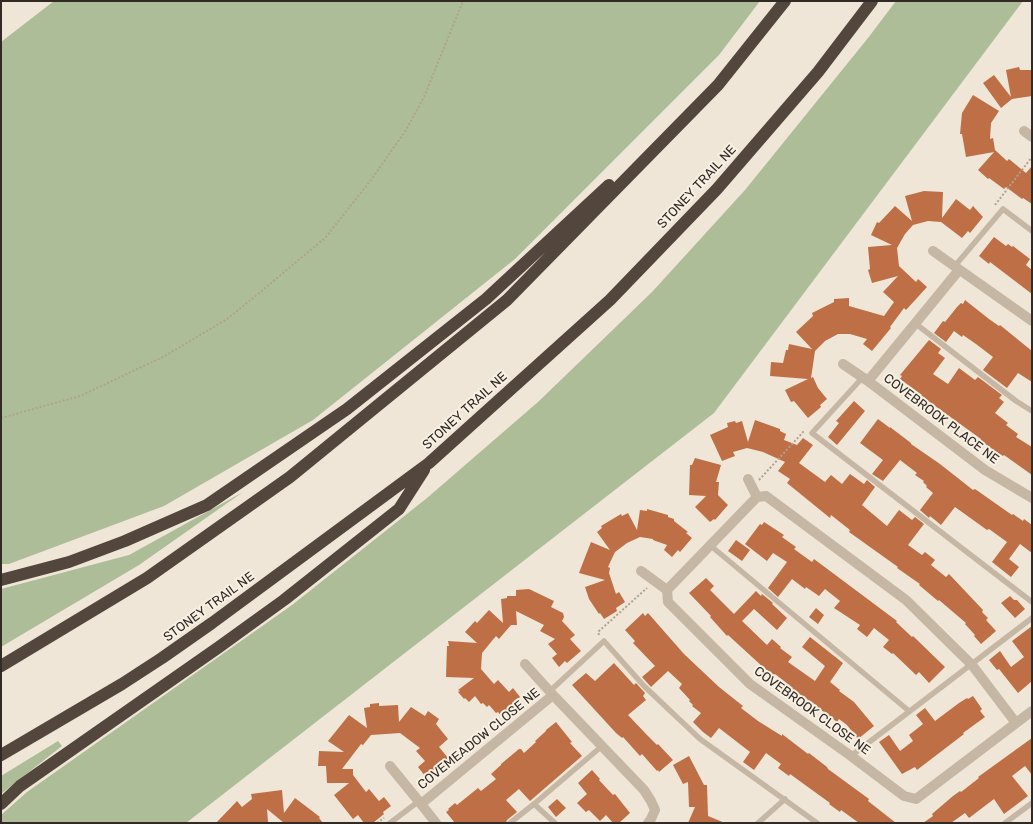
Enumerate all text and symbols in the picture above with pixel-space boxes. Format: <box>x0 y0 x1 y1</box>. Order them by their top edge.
street label: STONEY TRAIL NE <box>654 142 740 232</box>
street label: STONEY TRAIL NE <box>420 369 510 453</box>
street label: COVEBROOK PLACE NE <box>880 371 1002 467</box>
street label: STONEY TRAIL NE <box>161 569 257 645</box>
street label: COVEBROOK CLOSE NE <box>751 664 873 758</box>
street label: COVEMEADOW CLOSE NE <box>415 685 543 793</box>

